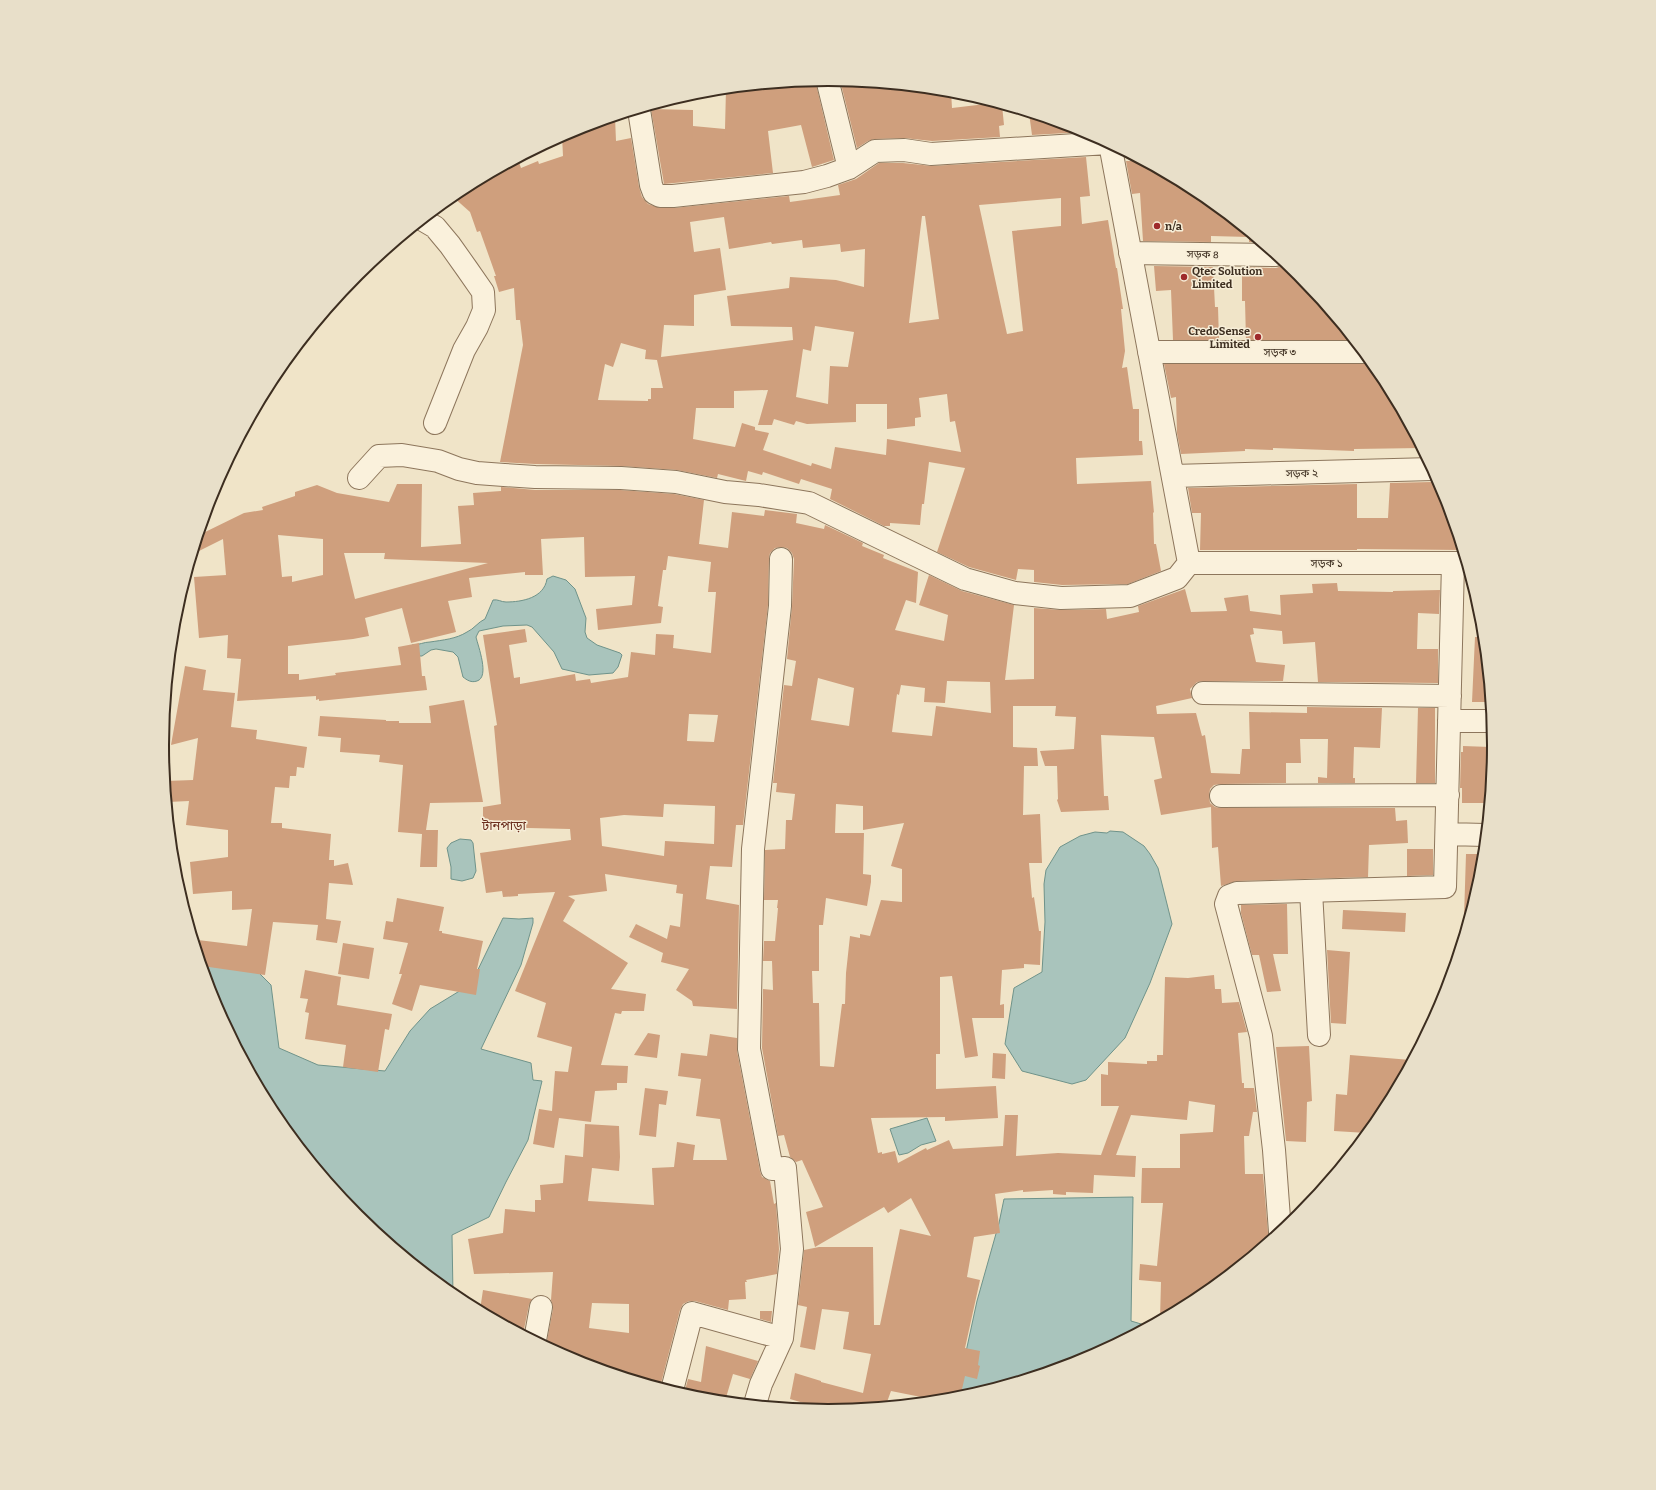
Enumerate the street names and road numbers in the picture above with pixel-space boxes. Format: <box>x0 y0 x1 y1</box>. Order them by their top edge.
street label: সড়ক ৪ <box>1186 248 1219 261</box>
street label: সড়ক ৩ <box>1263 346 1297 359</box>
street label: সড়ক ২ <box>1285 467 1319 480</box>
street label: সড়ক ১ <box>1310 557 1343 570</box>

